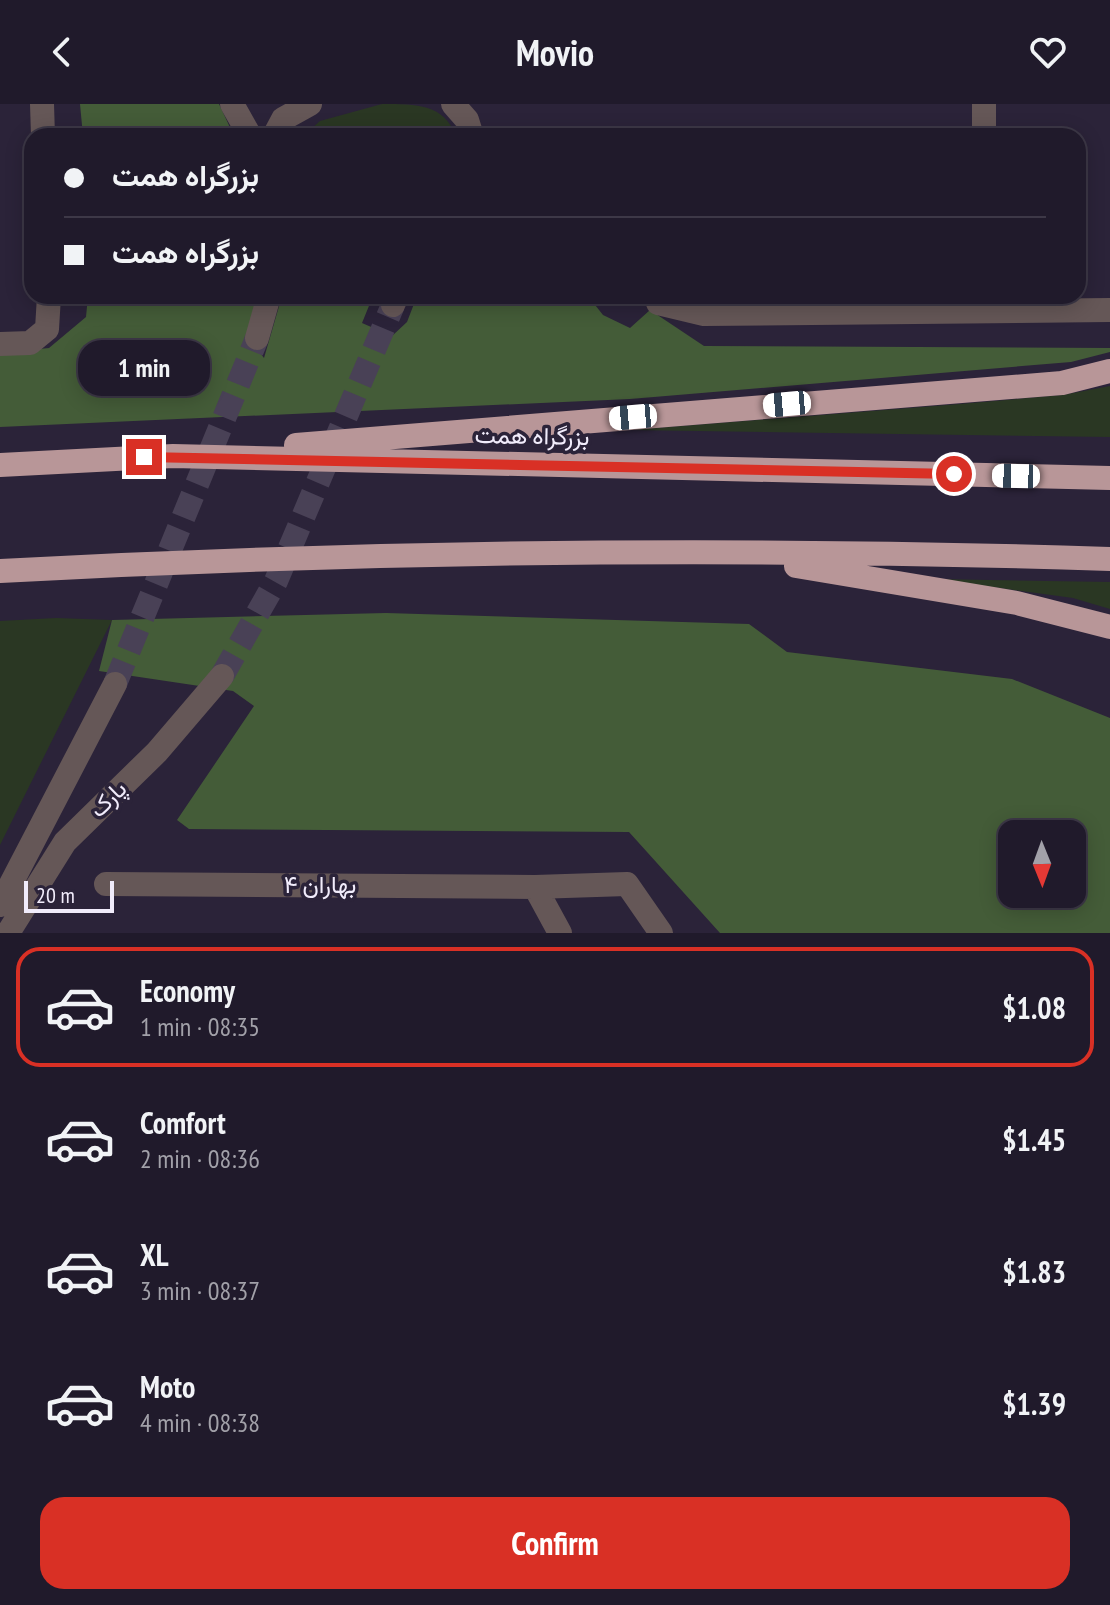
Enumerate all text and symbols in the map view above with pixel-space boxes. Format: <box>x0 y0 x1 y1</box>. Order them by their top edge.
text: Movio <box>516 29 594 76</box>
icon: back <box>40 30 84 74</box>
icon: heart <box>1026 30 1070 74</box>
text: بزرگراه همت <box>112 155 259 194</box>
text: بزرگراه همت <box>112 232 259 271</box>
callout: 1 min <box>78 341 210 397</box>
text: 1 min <box>118 351 170 384</box>
car <box>762 390 812 418</box>
car <box>608 403 658 431</box>
street label: بزرگراه همت <box>474 419 590 452</box>
route end <box>126 439 162 475</box>
route start <box>936 456 972 492</box>
car <box>992 464 1040 488</box>
street label: پارک <box>82 773 134 825</box>
north arrow <box>998 820 1086 908</box>
map controls <box>998 820 1086 908</box>
street label: بهاران ۴ <box>284 869 356 900</box>
scale bar <box>24 877 114 913</box>
text: 20 m <box>36 881 75 909</box>
icon: car <box>44 971 116 1043</box>
text: Economy <box>140 971 235 1010</box>
text: $1.08 <box>1002 988 1066 1027</box>
text: 1 min · 08:35 <box>140 1010 260 1043</box>
icon: car <box>44 1103 116 1175</box>
text: Comfort <box>140 1103 226 1142</box>
text: $1.45 <box>1002 1120 1066 1159</box>
text: 2 min · 08:36 <box>140 1142 260 1175</box>
icon: car <box>44 1235 116 1307</box>
text: XL <box>140 1235 169 1274</box>
text: $1.83 <box>1002 1252 1066 1291</box>
text: 3 min · 08:37 <box>140 1274 260 1307</box>
icon: car <box>44 1367 116 1439</box>
text: Moto <box>140 1367 195 1406</box>
text: $1.39 <box>1002 1384 1066 1423</box>
text: 4 min · 08:38 <box>140 1406 260 1439</box>
button: Confirm <box>40 1497 1070 1589</box>

